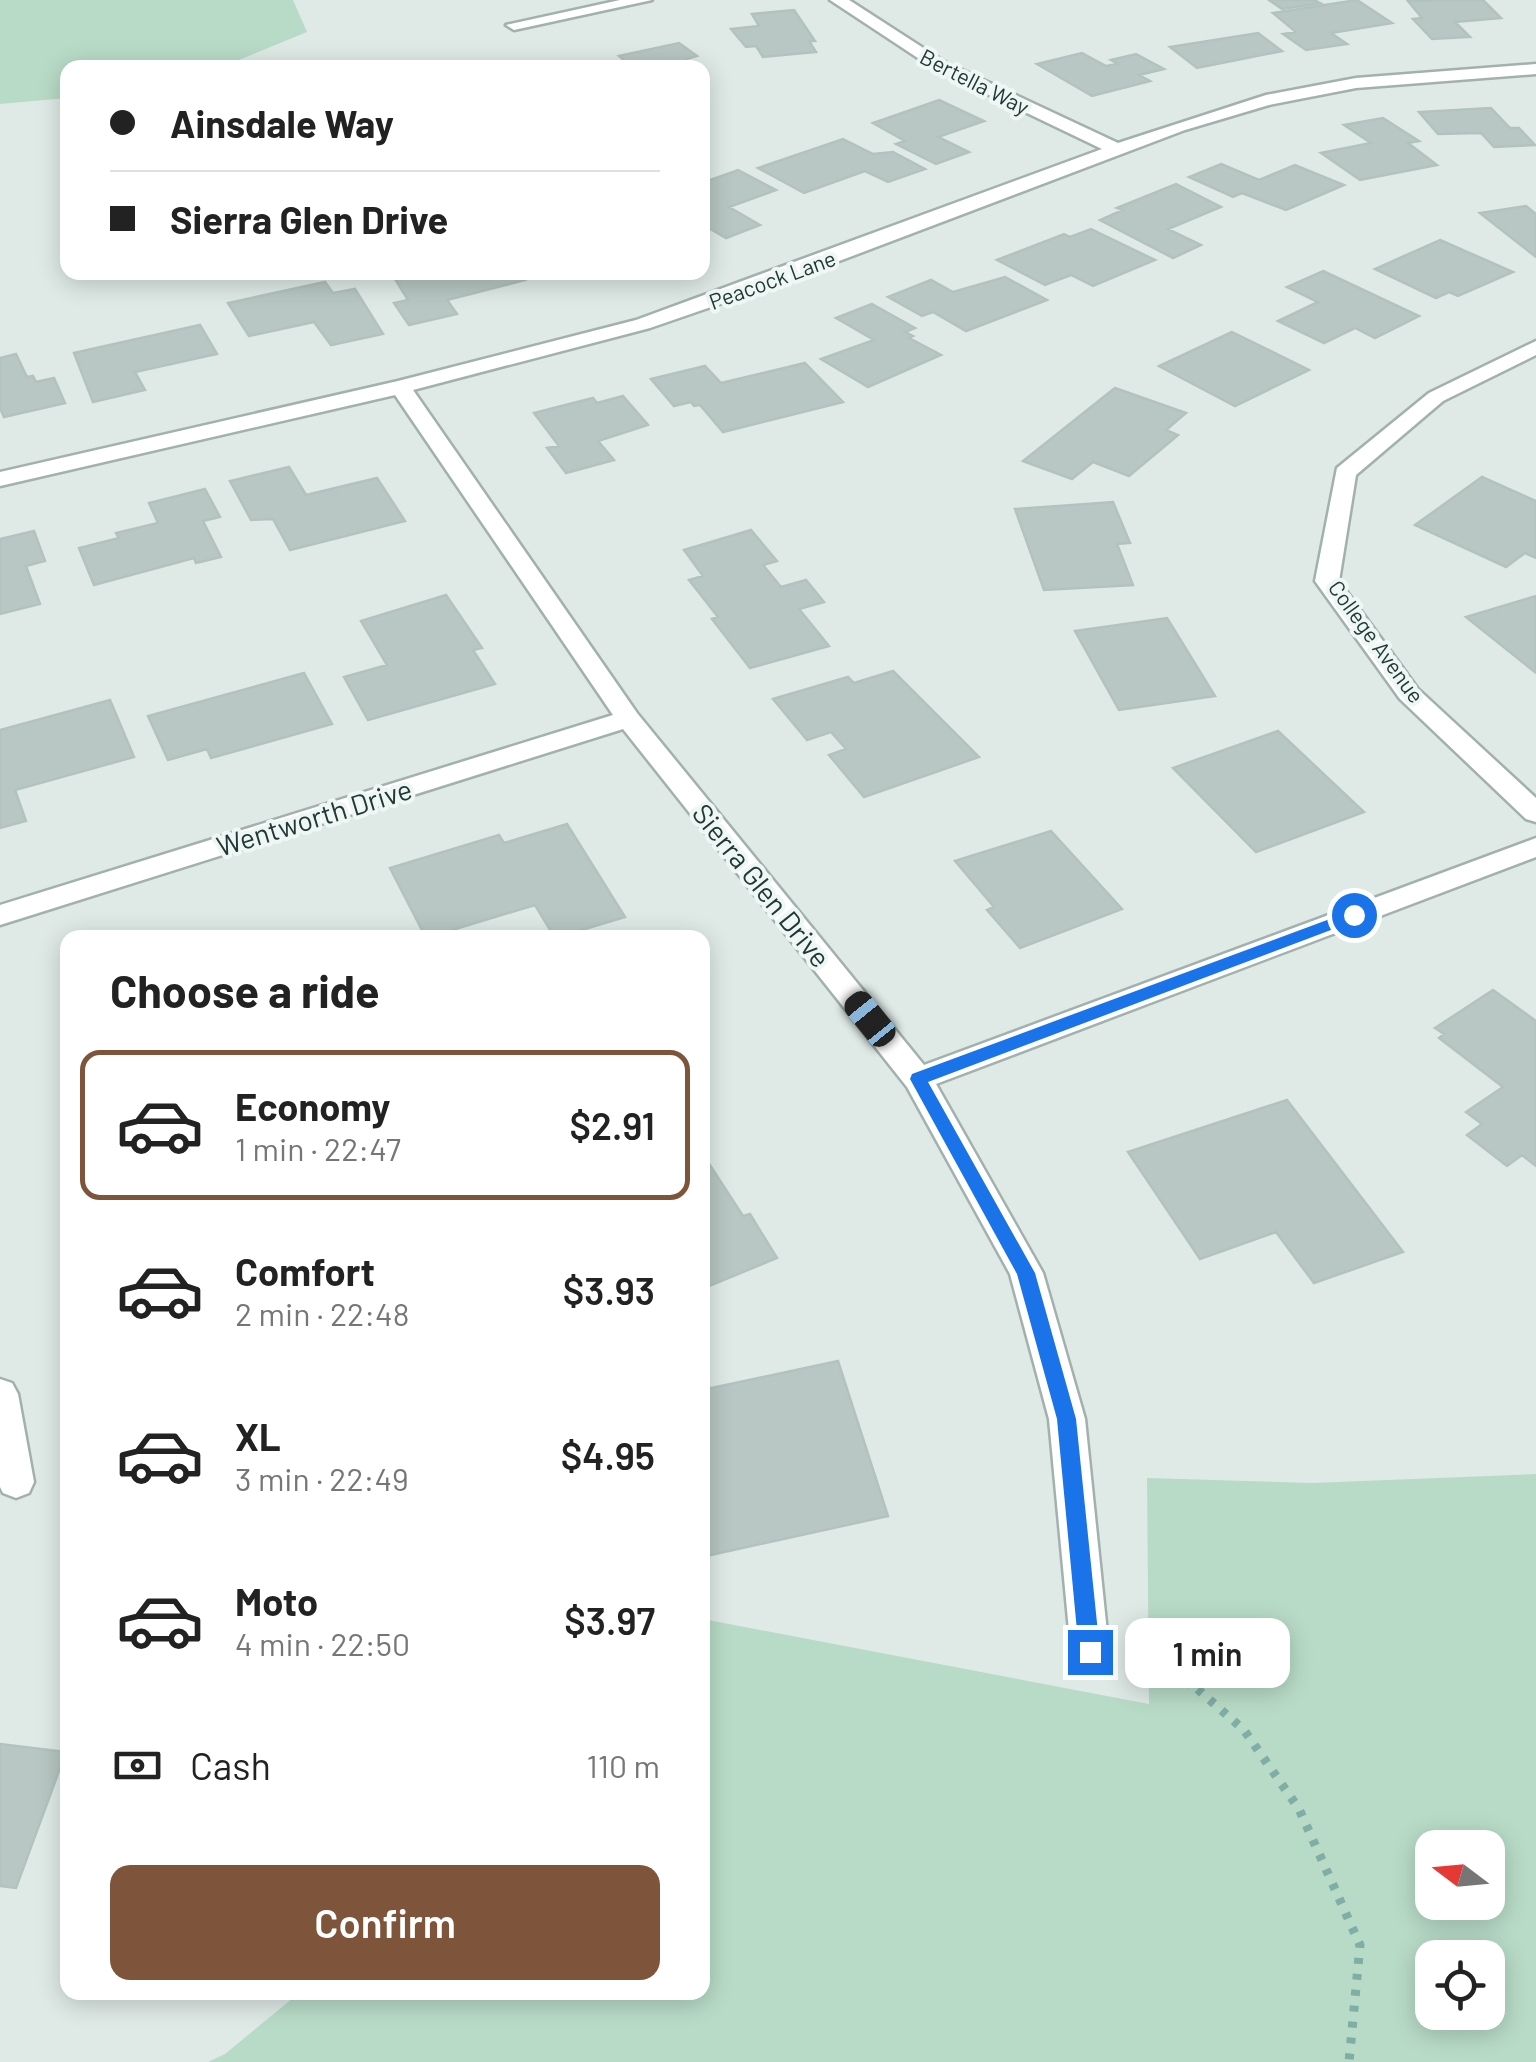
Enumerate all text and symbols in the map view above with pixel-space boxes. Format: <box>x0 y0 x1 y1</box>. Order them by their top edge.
street label: Bertella Way <box>916 43 1034 119</box>
text: Ainsdale Way <box>170 100 394 146</box>
text: Sierra Glen Drive <box>170 196 448 242</box>
street label: Peacock Lane <box>705 244 839 314</box>
street label: College Avenue <box>1324 575 1430 707</box>
street label: Wentworth Drive <box>212 771 416 863</box>
street label: Sierra Glen Drive <box>686 796 838 974</box>
route start <box>1332 893 1377 938</box>
text: Choose a ride <box>110 963 380 1017</box>
car <box>839 986 901 1052</box>
icon: car <box>115 1080 205 1170</box>
text: Economy <box>235 1083 390 1129</box>
text: $2.91 <box>569 1102 655 1148</box>
text: 1 min · 22:47 <box>235 1129 401 1167</box>
icon: car <box>115 1245 205 1335</box>
text: Comfort <box>235 1248 375 1294</box>
text: $3.93 <box>563 1267 655 1313</box>
text: 2 min · 22:48 <box>235 1294 409 1332</box>
icon: car <box>115 1410 205 1500</box>
text: XL <box>235 1413 281 1459</box>
text: $4.95 <box>561 1432 655 1478</box>
text: 3 min · 22:49 <box>235 1459 409 1497</box>
icon: car <box>115 1575 205 1665</box>
text: Moto <box>235 1578 318 1624</box>
text: $3.97 <box>564 1597 655 1643</box>
callout: 1 min <box>1125 1617 1290 1687</box>
text: 4 min · 22:50 <box>235 1624 410 1662</box>
route end <box>1068 1630 1113 1675</box>
text: 1 min <box>1173 1634 1242 1672</box>
icon: cash <box>110 1738 165 1793</box>
text: Cash <box>190 1742 271 1788</box>
text: 110 m <box>587 1746 660 1784</box>
north arrow <box>1415 1830 1505 1920</box>
map controls <box>1415 1830 1505 2030</box>
button: Confirm <box>110 1865 660 1980</box>
button: locate <box>1415 1940 1505 2030</box>

